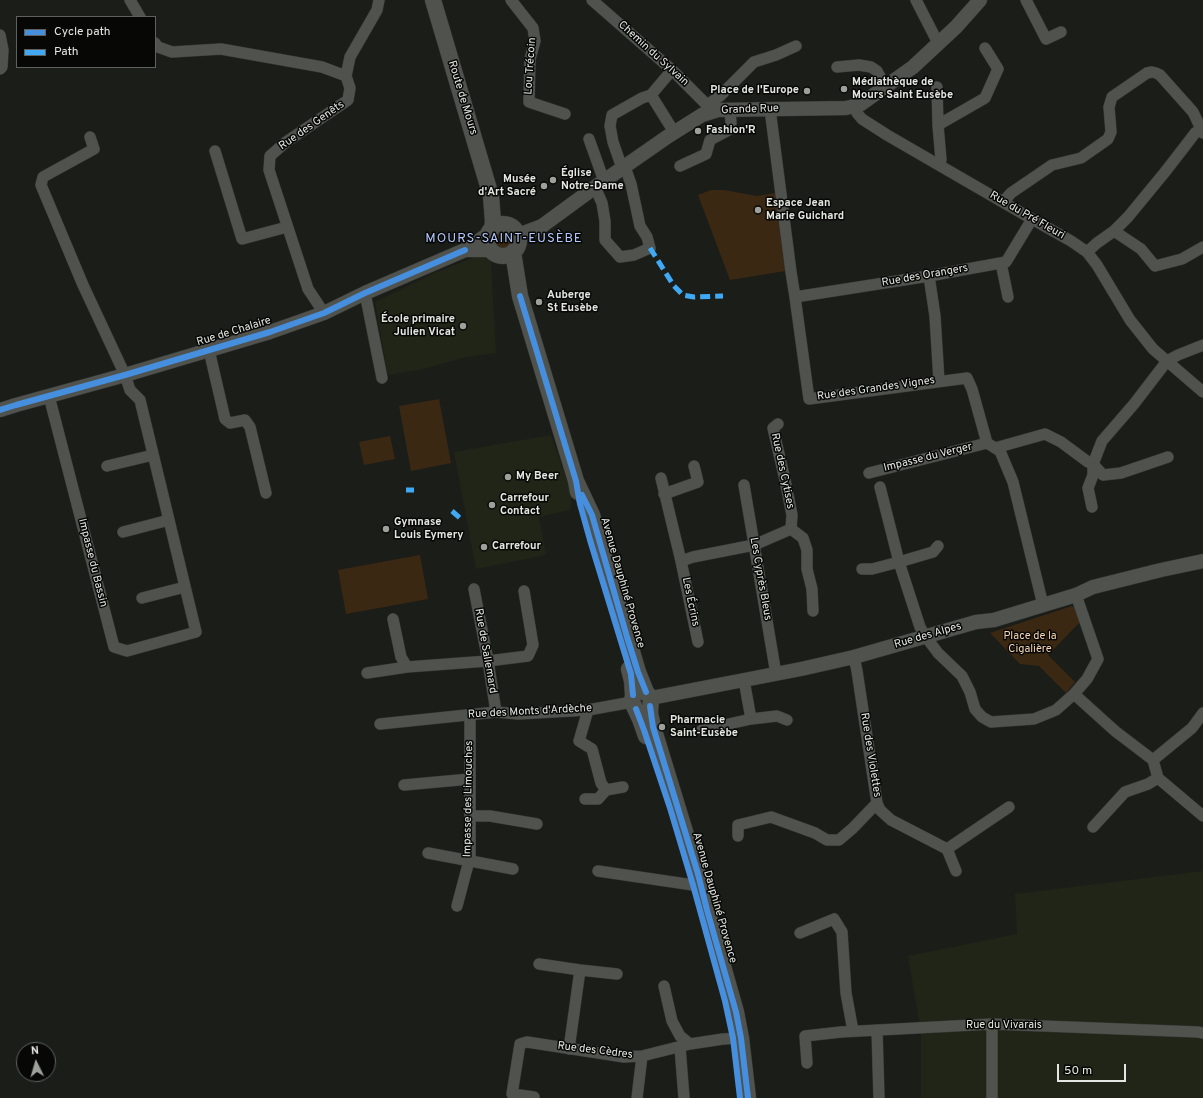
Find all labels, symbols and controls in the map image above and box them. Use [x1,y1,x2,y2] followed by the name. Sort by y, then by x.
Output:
[16,16,156,68] legend
[615,19,691,89] street label: Chemin du Sylvain
[54,24,111,40] text: Cycle path
[522,37,540,95] street label: Lou Trécoin
[54,44,79,60] text: Path
[444,59,480,137] street label: Route de Mours
[852,76,953,102] place label: Médiathèque de Mours Saint Eusèbe
[710,84,799,98] place label: Place de l'Europe
[839,84,849,94] marker: Médiathèque de Mours Saint Eusèbe
[802,86,812,96] marker: Place de l'Europe
[277,99,347,153] street label: Rue des Genêts
[721,102,779,118] street label: Grande Rue
[706,124,755,138] place label: Fashion'R
[693,126,703,136] marker: Fashion'R
[561,167,624,193] place label: Église Notre-Dame
[478,173,536,199] place label: Musée d'Art Sacré
[548,175,558,185] marker: Église Notre-Dame
[539,181,549,191] marker: Musée d'Art Sacré
[987,189,1067,243] street label: Rue du Pré Fleuri
[766,197,844,223] place label: Espace Jean Marie Guichard
[753,205,763,215] marker: Espace Jean Marie Guichard
[425,231,583,247] district label: MOURS-SAINT-EUSÈBE
[881,262,969,290] street label: Rue des Orangers
[547,289,598,315] place label: Auberge St Eusèbe
[534,297,544,307] marker: Auberge St Eusèbe
[381,313,455,339] place label: École primaire Julien Vicat
[195,314,273,350] street label: Rue de Chalaire
[458,321,468,331] marker: École primaire Julien Vicat
[816,374,936,404] street label: Rue des Grandes Vignes
[768,432,796,510] street label: Rue des Cytises
[882,441,974,475] street label: Impasse du Verger
[516,470,559,484] place label: My Beer
[503,472,513,482] marker: My Beer
[500,492,549,518] place label: Carrefour Contact
[487,500,497,510] marker: Carrefour Contact
[394,516,464,542] place label: Gymnase Louis Eymery
[597,516,647,650] street label: Avenue Dauphiné Provence
[75,517,109,609] street label: Impasse du Bassin
[381,524,391,534] marker: Gymnase Louis Eymery
[746,536,774,622] street label: Les Cyprès Bleus
[492,540,541,554] place label: Carrefour
[479,542,489,552] marker: Carrefour
[678,576,702,628] street label: Les Écrins
[471,607,499,695] street label: Rue de Sallemard
[893,620,963,652] street label: Rue des Alpes
[1003,630,1057,656] park label: Place de la Cigalière
[468,702,592,722] street label: Rue des Monts d'Ardèche
[857,712,883,798] street label: Rue des Violettes
[670,714,738,740] place label: Pharmacie Saint-Eusèbe
[657,722,667,732] marker: Pharmacie Saint-Eusèbe
[461,741,477,857] street label: Impasse des Limouches
[689,831,739,965] street label: Avenue Dauphiné Provence
[966,1019,1042,1033] street label: Rue du Vivarais
[557,1040,633,1062] street label: Rue des Cèdres
[16,1042,56,1082] north arrow
[30,1044,40,1058] text: N
[1059,1056,1128,1082] scale bar
[1064,1063,1092,1079] text: 50 m

